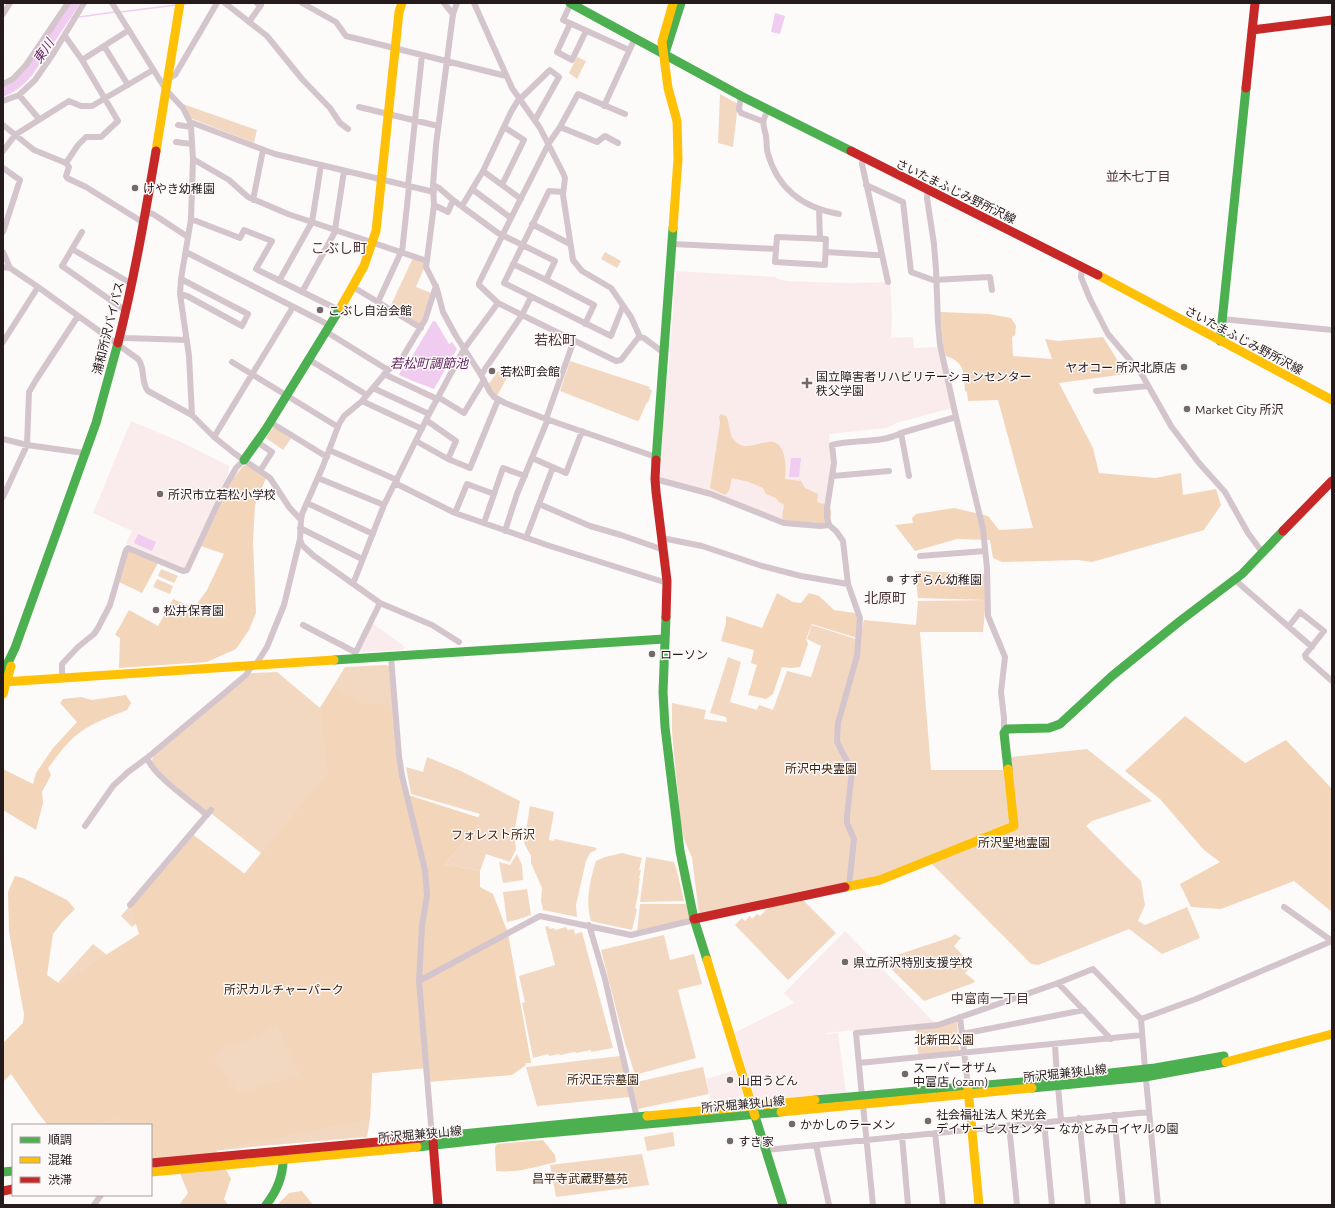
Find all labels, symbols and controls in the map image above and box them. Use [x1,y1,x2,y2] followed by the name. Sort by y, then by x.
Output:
[30,35,57,66] water label: 東川
[894,156,1018,226] street label: さいたまふじみ野所沢線
[1105,169,1171,183] district label: 並木七丁目
[143,182,215,195] place label: けやき幼稚園
[130,183,140,193] marker: けやき幼稚園
[311,240,367,256] district label: こぶし町
[90,280,126,376] street label: 浦和所沢バイパス
[1183,303,1305,377] street label: さいたまふじみ野所沢線
[328,304,412,317] place label: こぶし自治会館
[315,305,325,315] marker: こぶし自治会館
[534,332,576,348] district label: 若松町
[390,356,470,370] water label: 若松町調節池
[1065,361,1176,374] place label: ヤオコー 所沢北原店
[1179,362,1189,372] marker: ヤオコー 所沢北原店
[500,365,560,378] place label: 若松町会館
[487,366,497,376] marker: 若松町会館
[816,370,1032,397] place label: 国立障害者リハビリテーションセンター 秩父学園
[801,377,813,389] marker: 国立障害者リハビリテーションセンター 秩父学園
[1195,403,1284,416] place label: Market City 所沢
[1182,404,1192,414] marker: Market City 所沢
[168,488,276,501] place label: 所沢市立若松小学校
[155,489,165,499] marker: 所沢市立若松小学校
[898,573,982,586] place label: すずらん幼稚園
[885,574,895,584] marker: すずらん幼稚園
[864,590,906,606] district label: 北原町
[164,604,224,617] place label: 松井保育園
[151,605,161,615] marker: 松井保育園
[660,648,708,661] place label: ローソン
[647,649,657,659] marker: ローソン
[785,762,857,775] park label: 所沢中央霊園
[451,828,535,841] park label: フォレスト所沢
[978,836,1050,849] park label: 所沢聖地霊園
[853,956,973,969] place label: 県立所沢特別支援学校
[840,957,850,967] marker: 県立所沢特別支援学校
[224,983,344,996] park label: 所沢カルチャーパーク
[951,991,1029,1005] district label: 中富南一丁目
[914,1033,974,1046] park label: 北新田公園
[913,1061,997,1089] place label: スーパーオザム 中富店 (ozam)
[1023,1062,1107,1084] street label: 所沢堀兼狭山線
[900,1069,910,1079] marker: スーパーオザム 中富店 (ozam)
[567,1073,639,1086] park label: 所沢正宗墓園
[738,1074,798,1087] place label: 山田うどん
[725,1075,735,1085] marker: 山田うどん
[701,1094,785,1114] street label: 所沢堀兼狭山線
[936,1108,1178,1135] place label: 社会福祉法人 栄光会 デイサービスセンター なかとみロイヤルの園
[923,1116,933,1126] marker: 社会福祉法人 栄光会 デイサービスセンター なかとみロイヤルの園
[800,1118,896,1131] place label: かかしのラーメン
[787,1119,797,1129] marker: かかしのラーメン
[12,1124,152,1196] legend
[378,1124,462,1144] street label: 所沢堀兼狭山線
[48,1133,72,1146] text: 順調
[738,1135,774,1148] place label: すき家
[725,1136,735,1146] marker: すき家
[48,1153,72,1166] text: 混雑
[532,1172,628,1185] park label: 昌平寺武蔵野墓苑
[48,1173,72,1186] text: 渋滞

